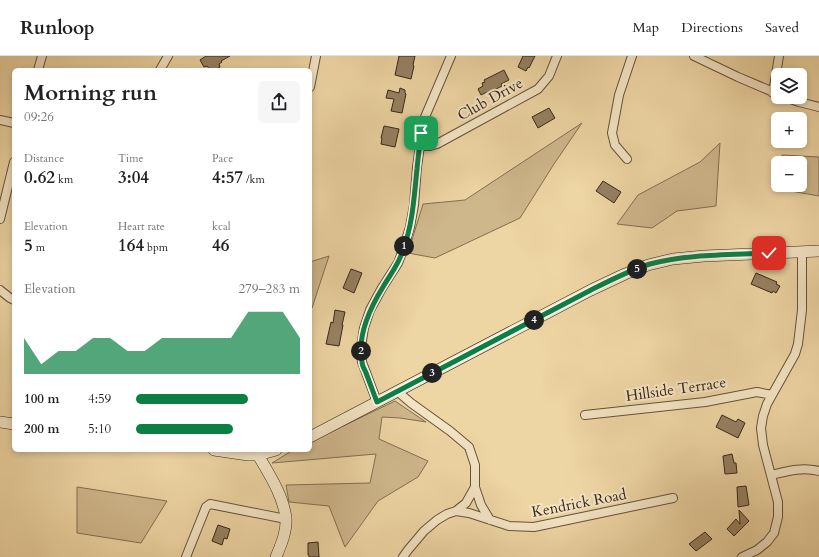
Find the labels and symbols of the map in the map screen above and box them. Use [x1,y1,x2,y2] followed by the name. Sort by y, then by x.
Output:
[454,73,526,125] street label: Club Drive
[404,116,438,150] pin
[394,236,414,256] pin: 1
[752,236,786,270] pin
[627,259,647,279] pin: 5
[524,310,544,330] pin: 4
[351,341,371,361] pin: 2
[422,363,442,383] pin: 3
[624,372,728,406] street label: Hillside Terrace
[530,484,628,522] street label: Kendrick Road

